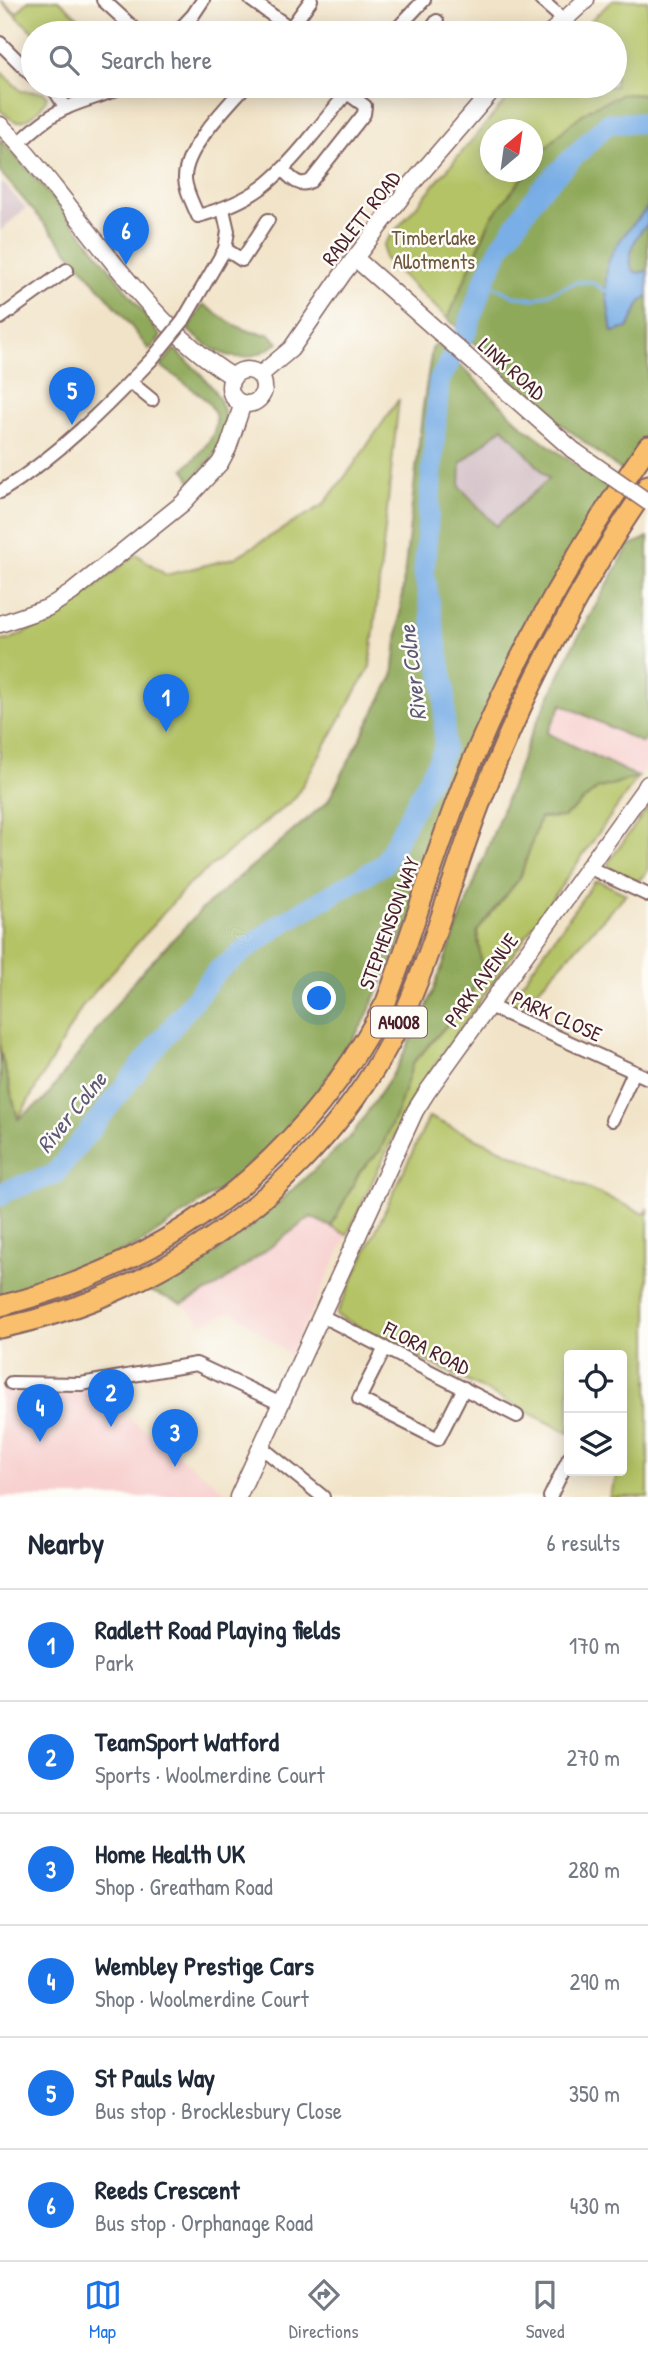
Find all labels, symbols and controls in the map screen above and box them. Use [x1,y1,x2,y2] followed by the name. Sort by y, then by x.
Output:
[21,21,627,98] search box
[45,41,83,79] icon: search
[101,42,212,77] text: Search here
[480,119,543,182] north arrow
[315,165,407,271] street label: RADLETT ROAD
[103,207,149,265] pin: 6
[392,223,476,276] park label: Timberlake Allotments
[472,331,552,407] street label: LINK ROAD
[49,367,95,425] pin: 5
[391,623,433,722] water label: River Colne
[143,674,189,732] pin: 1
[352,852,427,993] street label: STEPHENSON WAY
[437,927,525,1033] street label: PARK AVENUE
[302,981,336,1015] your location
[507,983,607,1049] street label: PARK CLOSE
[371,1006,427,1038] road number: A4008
[29,1064,114,1159] water label: River Colne
[378,1313,475,1382] street label: FLORA ROAD
[564,1350,627,1476] map controls
[564,1350,627,1413] button: locate
[88,1369,134,1427] pin: 2
[17,1384,63,1442] pin: 4
[152,1409,198,1467] pin: 3
[564,1413,627,1476] button: layers
[28,1523,104,1563] text: Nearby
[547,1527,620,1558] text: 6 results
[95,1612,340,1647] text: Radlett Road Playing fields
[47,1630,55,1661] text: 1
[569,1630,620,1661] text: 170 m
[95,1647,133,1678] text: Park
[95,1724,279,1759] text: TeamSport Watford
[46,1742,56,1773] text: 2
[567,1742,620,1773] text: 270 m
[95,1759,325,1790] text: Sports · Woolmerdine Court
[95,1836,245,1871] text: Home Health UK
[46,1854,56,1885] text: 3
[568,1854,620,1885] text: 280 m
[95,1871,273,1902] text: Shop · Greatham Road
[95,1948,314,1983] text: Wembley Prestige Cars
[47,1966,55,1997] text: 4
[570,1966,620,1997] text: 290 m
[95,1983,309,2014] text: Shop · Woolmerdine Court
[95,2060,215,2095] text: St Pauls Way
[46,2078,56,2109] text: 5
[569,2078,620,2109] text: 350 m
[95,2095,342,2126] text: Bus stop · Brocklesbury Close
[95,2172,239,2207] text: Reeds Crescent
[46,2190,56,2221] text: 6
[570,2190,620,2221] text: 430 m
[95,2207,313,2238] text: Bus stop · Orphanage Road
[84,2276,122,2344] tab: Map
[289,2276,359,2344] tab: Directions
[526,2276,564,2344] tab: Saved

